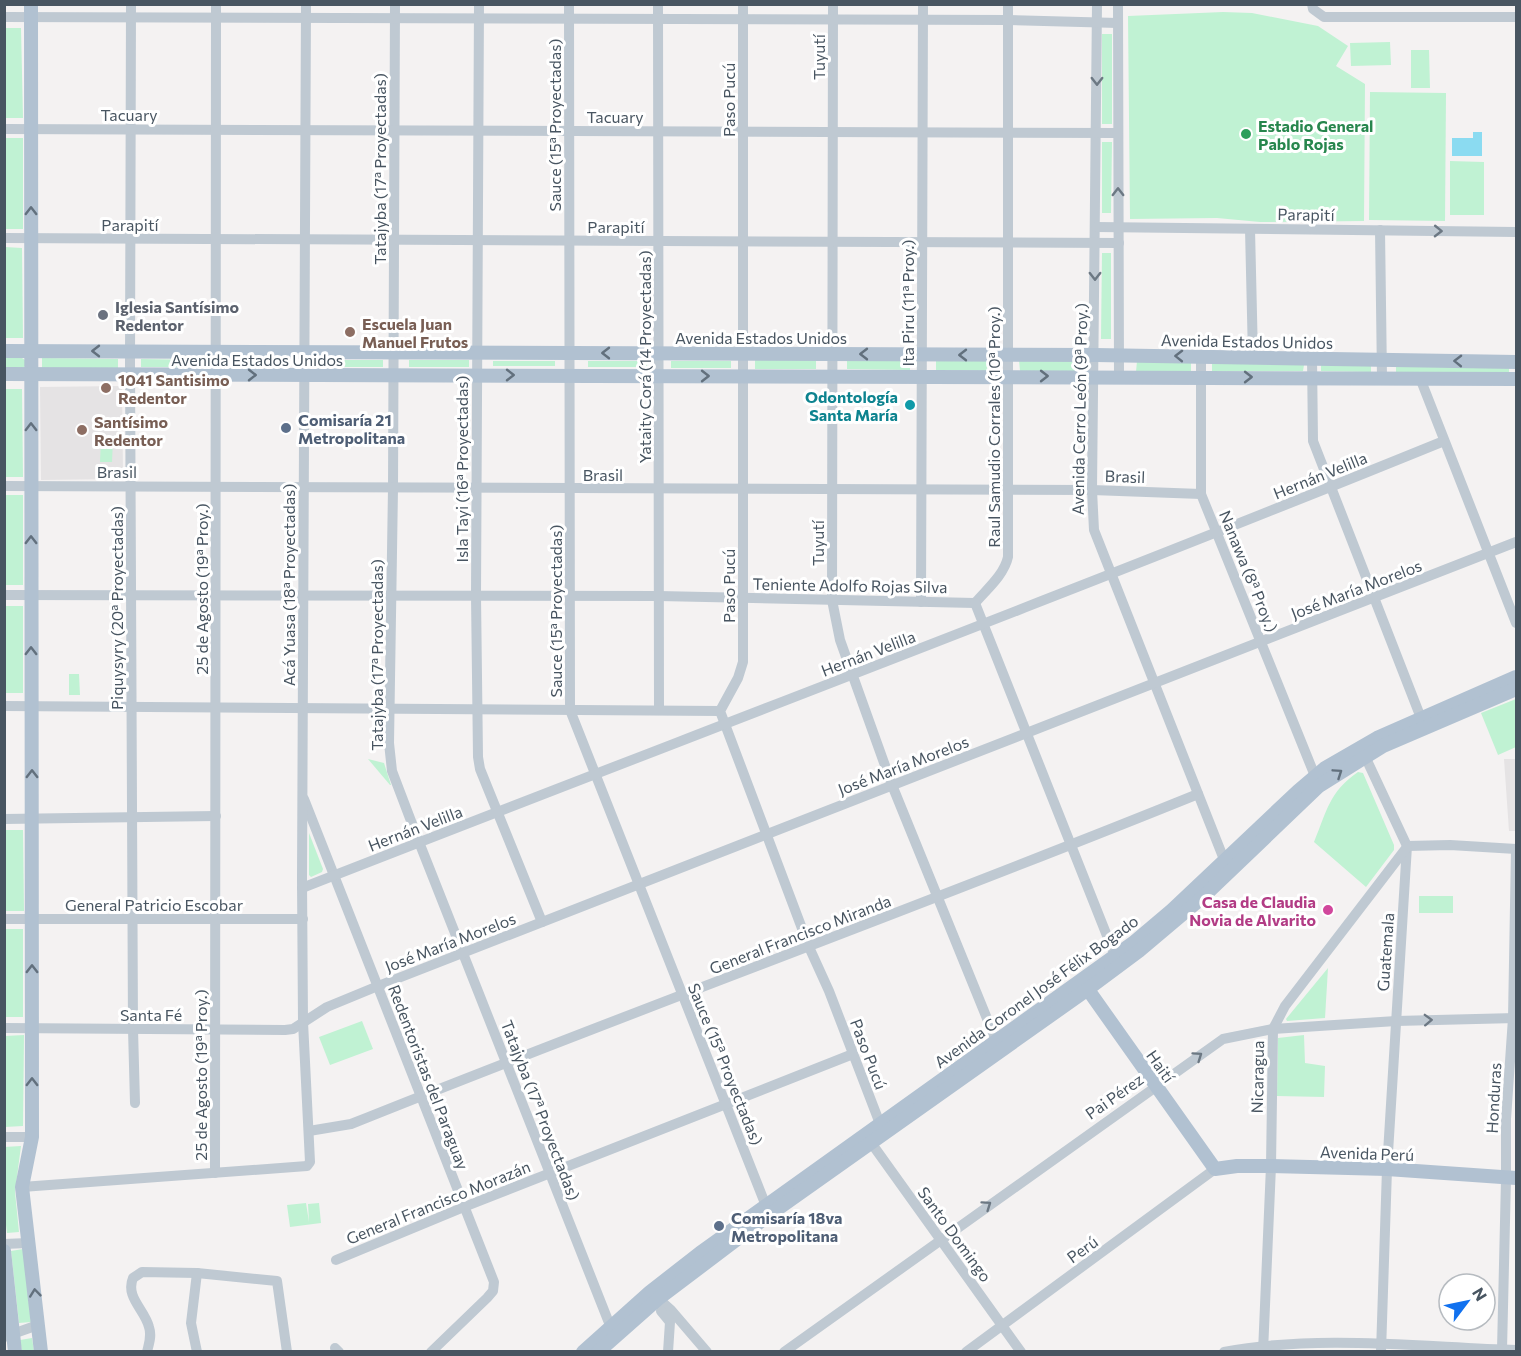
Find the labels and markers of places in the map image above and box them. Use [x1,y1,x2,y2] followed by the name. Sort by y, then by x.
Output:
[1258,116,1373,153] place label: Estadio General Pablo Rojas
[1239,127,1253,141] marker: Estadio General Pablo Rojas
[115,297,239,334] place label: Iglesia Santísimo Redentor
[96,308,110,322] marker: Iglesia Santísimo Redentor
[362,314,468,351] place label: Escuela Juan Manuel Frutos
[343,325,357,339] marker: Escuela Juan Manuel Frutos
[118,370,230,407] place label: 1041 Santisimo Redentor
[99,381,113,395] marker: 1041 Santisimo Redentor
[805,387,898,424] place label: Odontología Santa María
[903,398,917,412] marker: Odontología Santa María
[298,410,405,447] place label: Comisaría 21 Metropolitana
[94,412,168,449] place label: Santísimo Redentor
[279,421,293,435] marker: Comisaría 21 Metropolitana
[75,423,89,437] marker: Santísimo Redentor
[1189,892,1316,929] place label: Casa de Claudia Novia de Alvarito
[1321,903,1335,917] marker: Casa de Claudia Novia de Alvarito
[731,1208,842,1245] place label: Comisaría 18va Metropolitana
[712,1219,726,1233] marker: Comisaría 18va Metropolitana

